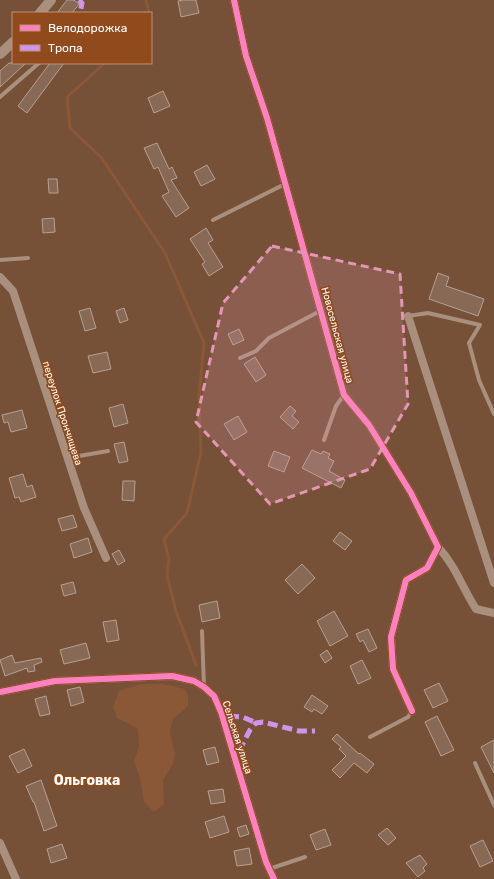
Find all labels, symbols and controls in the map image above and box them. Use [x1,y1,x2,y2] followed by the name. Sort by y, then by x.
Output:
[12,12,152,64] legend
[48,21,127,35] text: Велодорожка
[48,41,83,55] text: Тропа
[318,286,356,385] street label: Новосельская улица
[40,360,85,467] street label: переулок Прончищева
[220,699,255,775] street label: Сельская улица
[54,772,120,789] district label: Ольговка

